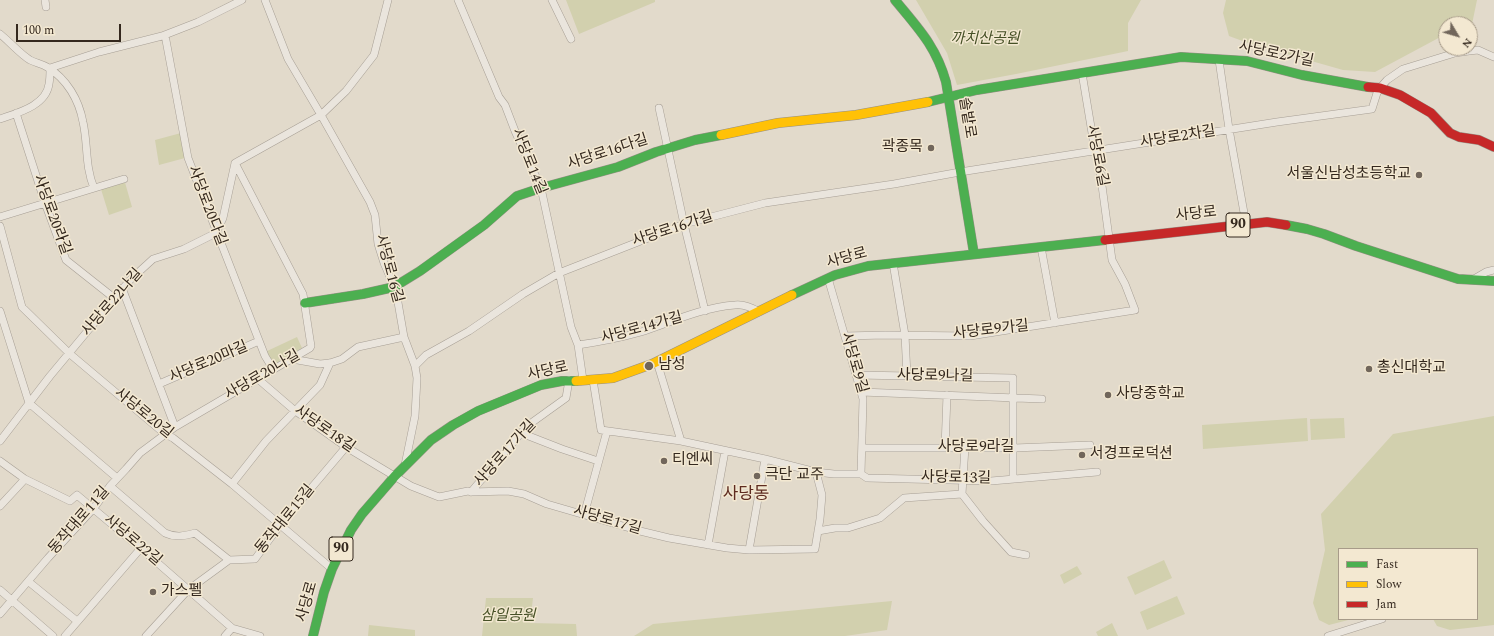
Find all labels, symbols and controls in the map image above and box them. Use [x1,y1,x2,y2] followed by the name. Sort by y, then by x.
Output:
[18,16,123,42] scale bar
[1438,16,1478,56] north arrow
[23,21,54,40] text: 100 m
[951,31,1019,49] park label: 까치산공원
[1458,34,1477,52] text: N
[1237,38,1315,72] street label: 사당로2가길
[954,96,978,140] street label: 솔밭로
[1139,123,1217,153] street label: 사당로2차길
[1081,124,1111,188] street label: 사당로6길
[507,126,549,198] street label: 사당로14길
[565,131,651,175] street label: 사당로16다길
[882,139,923,157] place label: 곽종목
[926,143,936,153] marker: 곽종목
[183,164,229,248] street label: 사당로20다길
[1287,166,1411,184] place label: 서울신남성초등학교
[1414,170,1424,180] marker: 서울신남성초등학교
[28,172,74,258] street label: 사당로20라길
[1174,204,1218,226] street label: 사당로
[630,208,716,252] street label: 사당로16가길
[1226,213,1250,237] road number: 90
[370,233,406,305] street label: 사당로16길
[825,245,869,273] street label: 사당로
[79,265,147,341] street label: 사당로22나길
[599,309,685,349] street label: 사당로14가길
[952,318,1030,344] street label: 사당로9가길
[836,330,870,396] street label: 사당로9길
[167,338,251,388] street label: 사당로20마길
[222,347,304,405] street label: 사당로20나길
[658,357,686,375] place label: 남성
[526,359,570,385] street label: 사당로
[643,360,655,372] marker: 남성
[1377,360,1446,378] place label: 총신대학교
[1364,364,1374,374] marker: 총신대학교
[897,367,973,387] street label: 사당로9나길
[110,385,176,443] street label: 사당로20길
[1116,386,1185,404] place label: 사당중학교
[1103,390,1113,400] marker: 사당중학교
[290,402,358,458] street label: 사당로18길
[471,417,541,491] street label: 사당로17가길
[938,439,1014,457] street label: 사당로9라길
[1090,446,1173,464] place label: 서경프로덕션
[1077,450,1087,460] marker: 서경프로덕션
[672,452,713,470] place label: 티엔씨
[659,456,669,466] marker: 티엔씨
[765,467,824,485] place label: 극단 교주
[921,469,991,489] street label: 사당로13길
[752,471,762,481] marker: 극단 교주
[253,482,319,558] street label: 동작대로15길
[46,483,114,559] street label: 동작대로11길
[723,486,769,506] district label: 사당동
[571,503,643,539] street label: 사당로17길
[99,512,165,570] street label: 사당로22길
[329,537,353,561] road number: 90
[1338,548,1478,620] legend
[1376,555,1398,574] text: Fast
[1376,575,1401,594] text: Slow
[294,580,322,624] street label: 사당로
[161,583,202,601] place label: 가스펠
[148,587,158,597] marker: 가스펠
[1376,595,1397,614] text: Jam
[480,608,536,626] park label: 삼일공원

